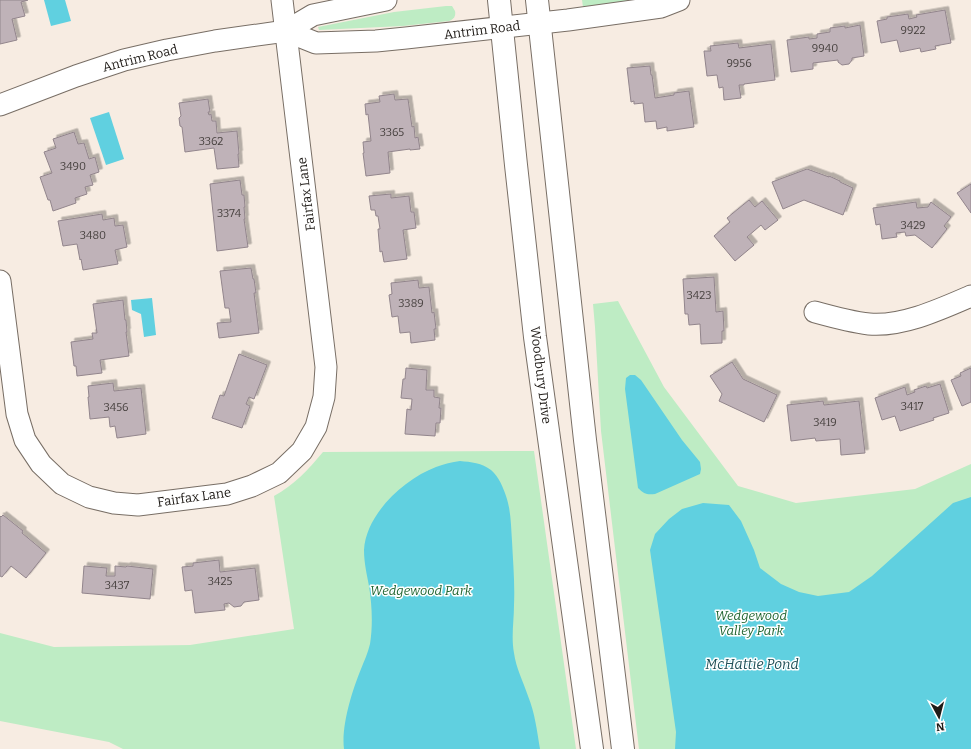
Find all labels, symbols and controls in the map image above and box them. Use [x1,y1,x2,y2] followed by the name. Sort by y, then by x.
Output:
[443,18,521,42] street label: Antrim Road
[901,24,925,37] house number: 9922
[101,41,179,75] street label: Antrim Road
[812,42,838,55] house number: 9940
[726,57,752,70] house number: 9956
[380,126,404,139] house number: 3365
[199,135,223,148] house number: 3362
[294,156,318,232] street label: Fairfax Lane
[60,160,86,173] house number: 3490
[217,207,242,220] house number: 3374
[900,219,926,232] house number: 3429
[80,229,106,242] house number: 3480
[687,289,711,302] house number: 3423
[398,297,424,310] house number: 3389
[528,325,554,425] street label: Woodbury Drive
[901,400,924,413] house number: 3417
[103,401,129,414] house number: 3456
[813,416,837,429] house number: 3419
[156,484,232,510] street label: Fairfax Lane
[208,575,232,588] house number: 3425
[105,579,130,592] house number: 3437
[370,583,473,598] park label: Wedgewood Park
[715,608,787,638] park label: Wedgewood Valley Park
[705,656,799,673] water label: McHattie Pond
[919,697,959,737] north arrow
[935,719,945,733] text: N

